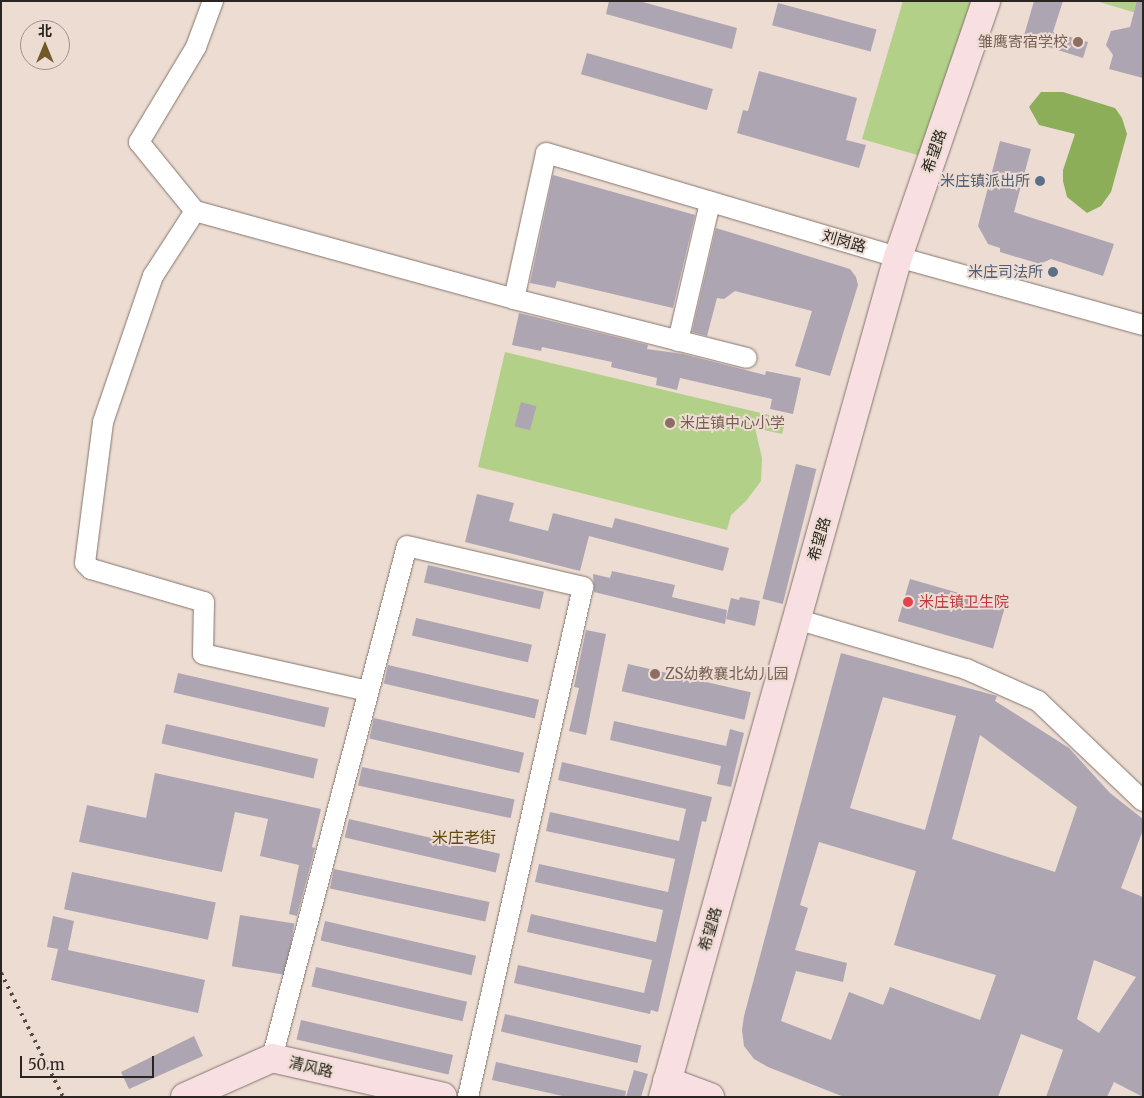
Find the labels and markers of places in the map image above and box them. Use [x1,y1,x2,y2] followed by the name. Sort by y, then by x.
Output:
[978,33,1068,51] place label: 雏鹰寄宿学校
[1072,36,1084,48] marker: 雏鹰寄宿学校
[940,172,1030,190] place label: 米庄镇派出所
[1034,175,1046,187] marker: 米庄镇派出所
[968,263,1043,281] place label: 米庄司法所
[1047,266,1059,278] marker: 米庄司法所
[680,414,785,432] place label: 米庄镇中心小学
[664,417,676,429] marker: 米庄镇中心小学
[919,593,1009,611] place label: 米庄镇卫生院
[901,595,915,609] marker: 米庄镇卫生院
[665,665,789,683] place label: ZS幼教襄北幼儿园
[649,668,661,680] marker: ZS幼教襄北幼儿园

